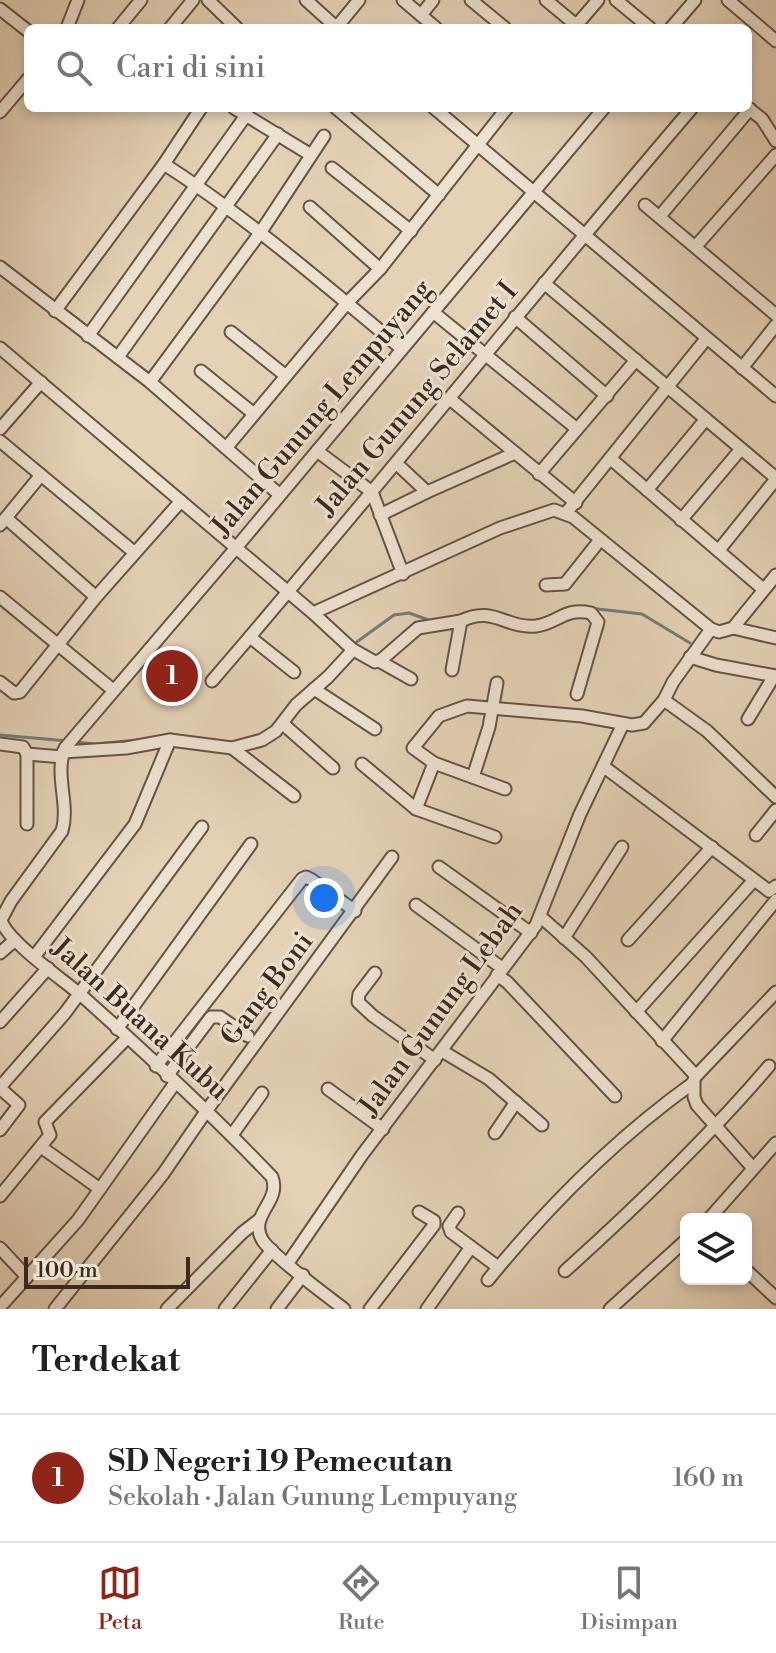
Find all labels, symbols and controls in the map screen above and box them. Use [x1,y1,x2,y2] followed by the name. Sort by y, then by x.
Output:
[24,24,752,112] search box
[52,46,96,90] icon: search
[116,49,265,87] text: Cari di sini
[203,272,440,545] street label: Jalan Gunung Lempuyang
[308,275,525,524] street label: Jalan Gunung Selamet I
[146,646,198,706] pin: 1
[304,878,344,918] your location
[351,895,531,1124] street label: Jalan Gunung Lebah
[213,925,321,1053] street label: Gang Boni
[44,930,236,1108] street label: Jalan Buana Kubu
[680,1213,752,1285] map controls
[680,1213,752,1285] button: layers
[24,1253,190,1289] scale bar
[36,1257,98,1284] text: 100 m
[32,1340,180,1382] text: Terdekat
[108,1443,453,1481] text: SD Negeri 19 Pemecutan
[52,1462,64,1494] text: 1
[673,1462,744,1494] text: 160 m
[108,1481,517,1513] text: Sekolah · Jalan Gunung Lempuyang
[98,1561,142,1636] tab: Peta
[338,1561,385,1636] tab: Rute
[581,1561,678,1636] tab: Disimpan

